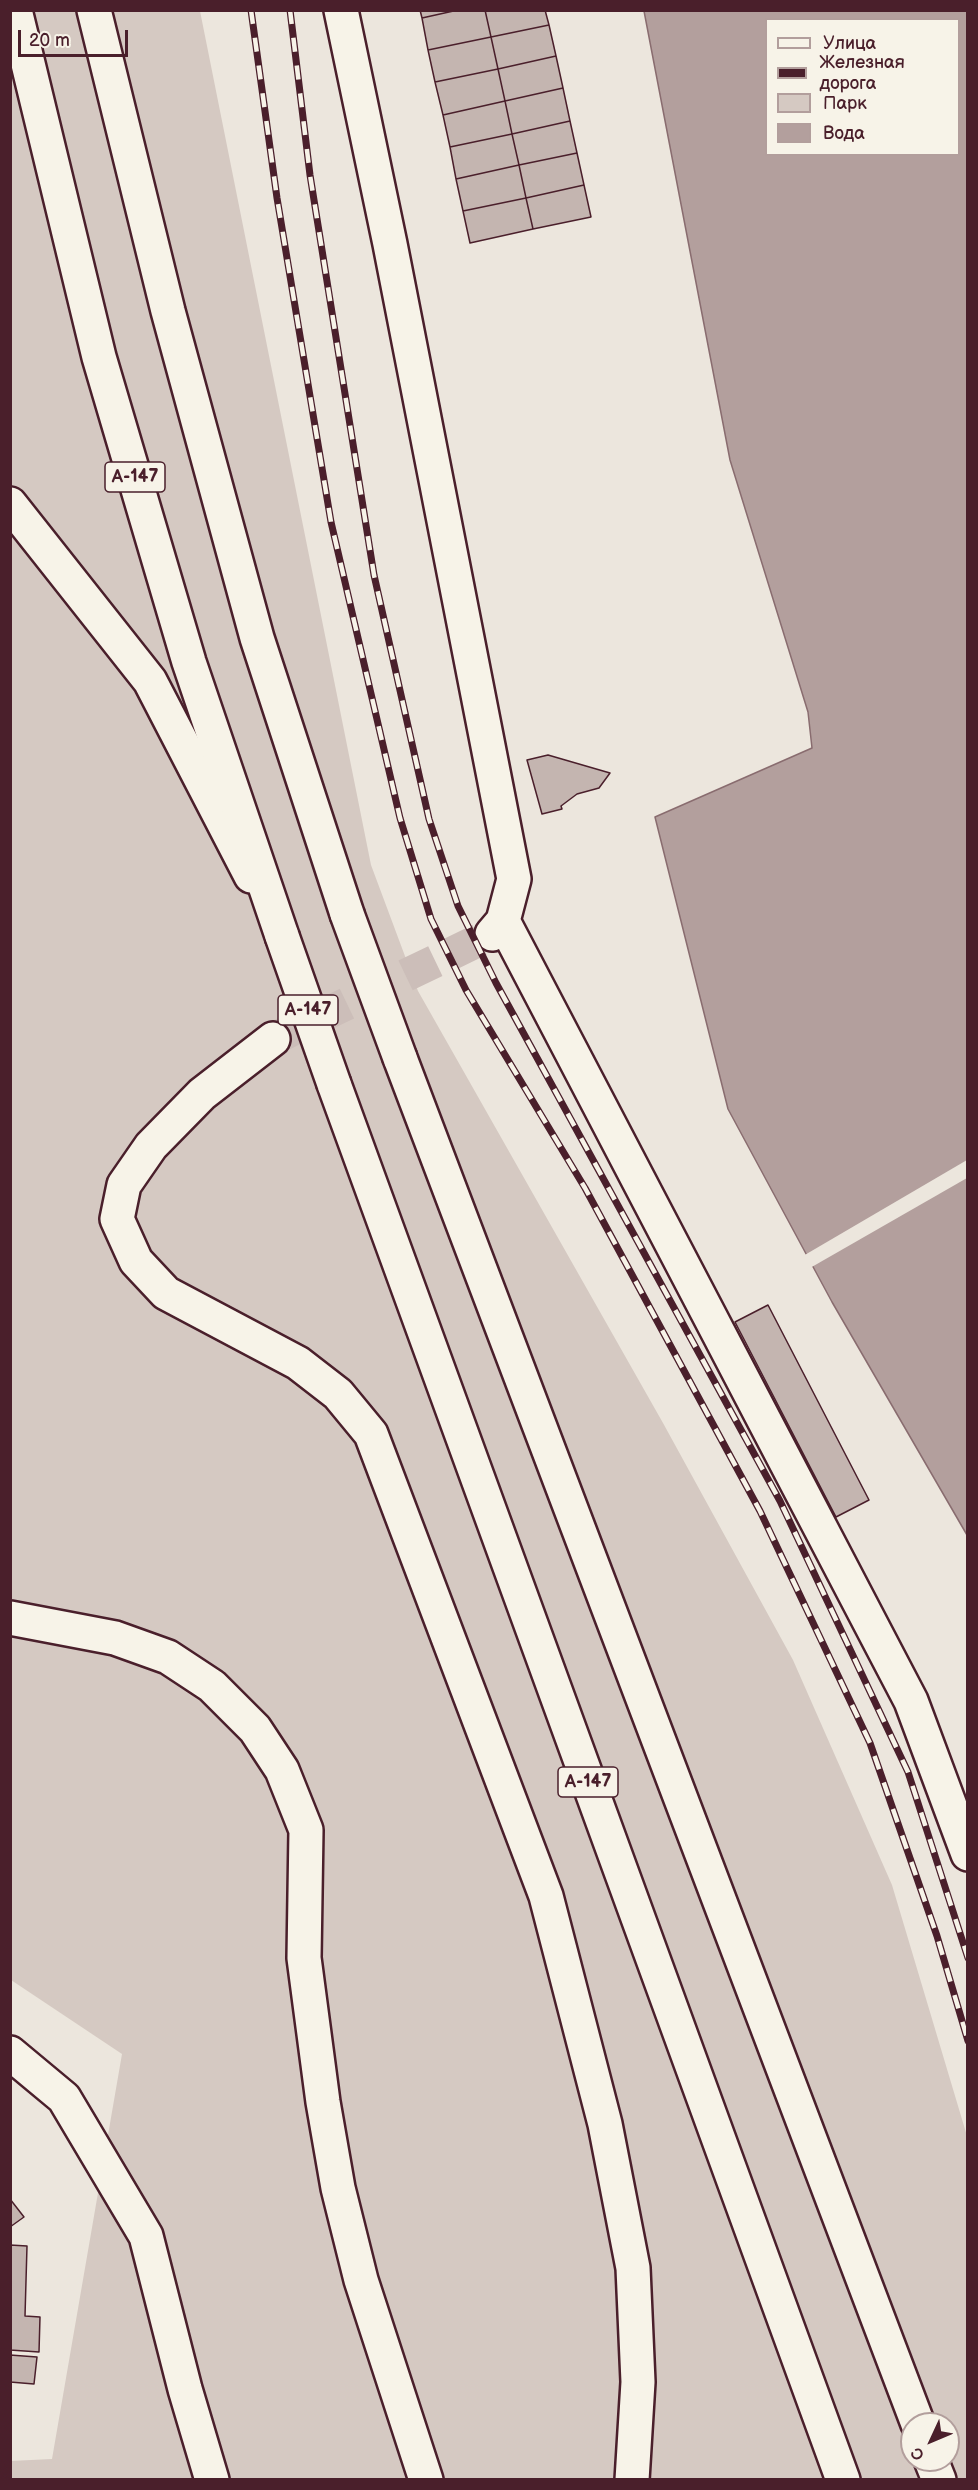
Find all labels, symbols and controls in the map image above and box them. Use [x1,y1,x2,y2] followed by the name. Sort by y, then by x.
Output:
[21,18,130,56] scale bar
[765,18,960,156] legend
[29,30,70,51] text: 20 m
[823,33,876,54] text: Улица
[819,52,905,94] text: Железная дорога
[823,93,867,114] text: Парк
[823,123,865,144] text: Вода
[105,462,165,492] road number: А-147
[278,995,338,1025] road number: А-147
[558,1767,618,1797] road number: А-147
[900,2412,960,2472] north arrow
[907,2443,929,2464] text: С

